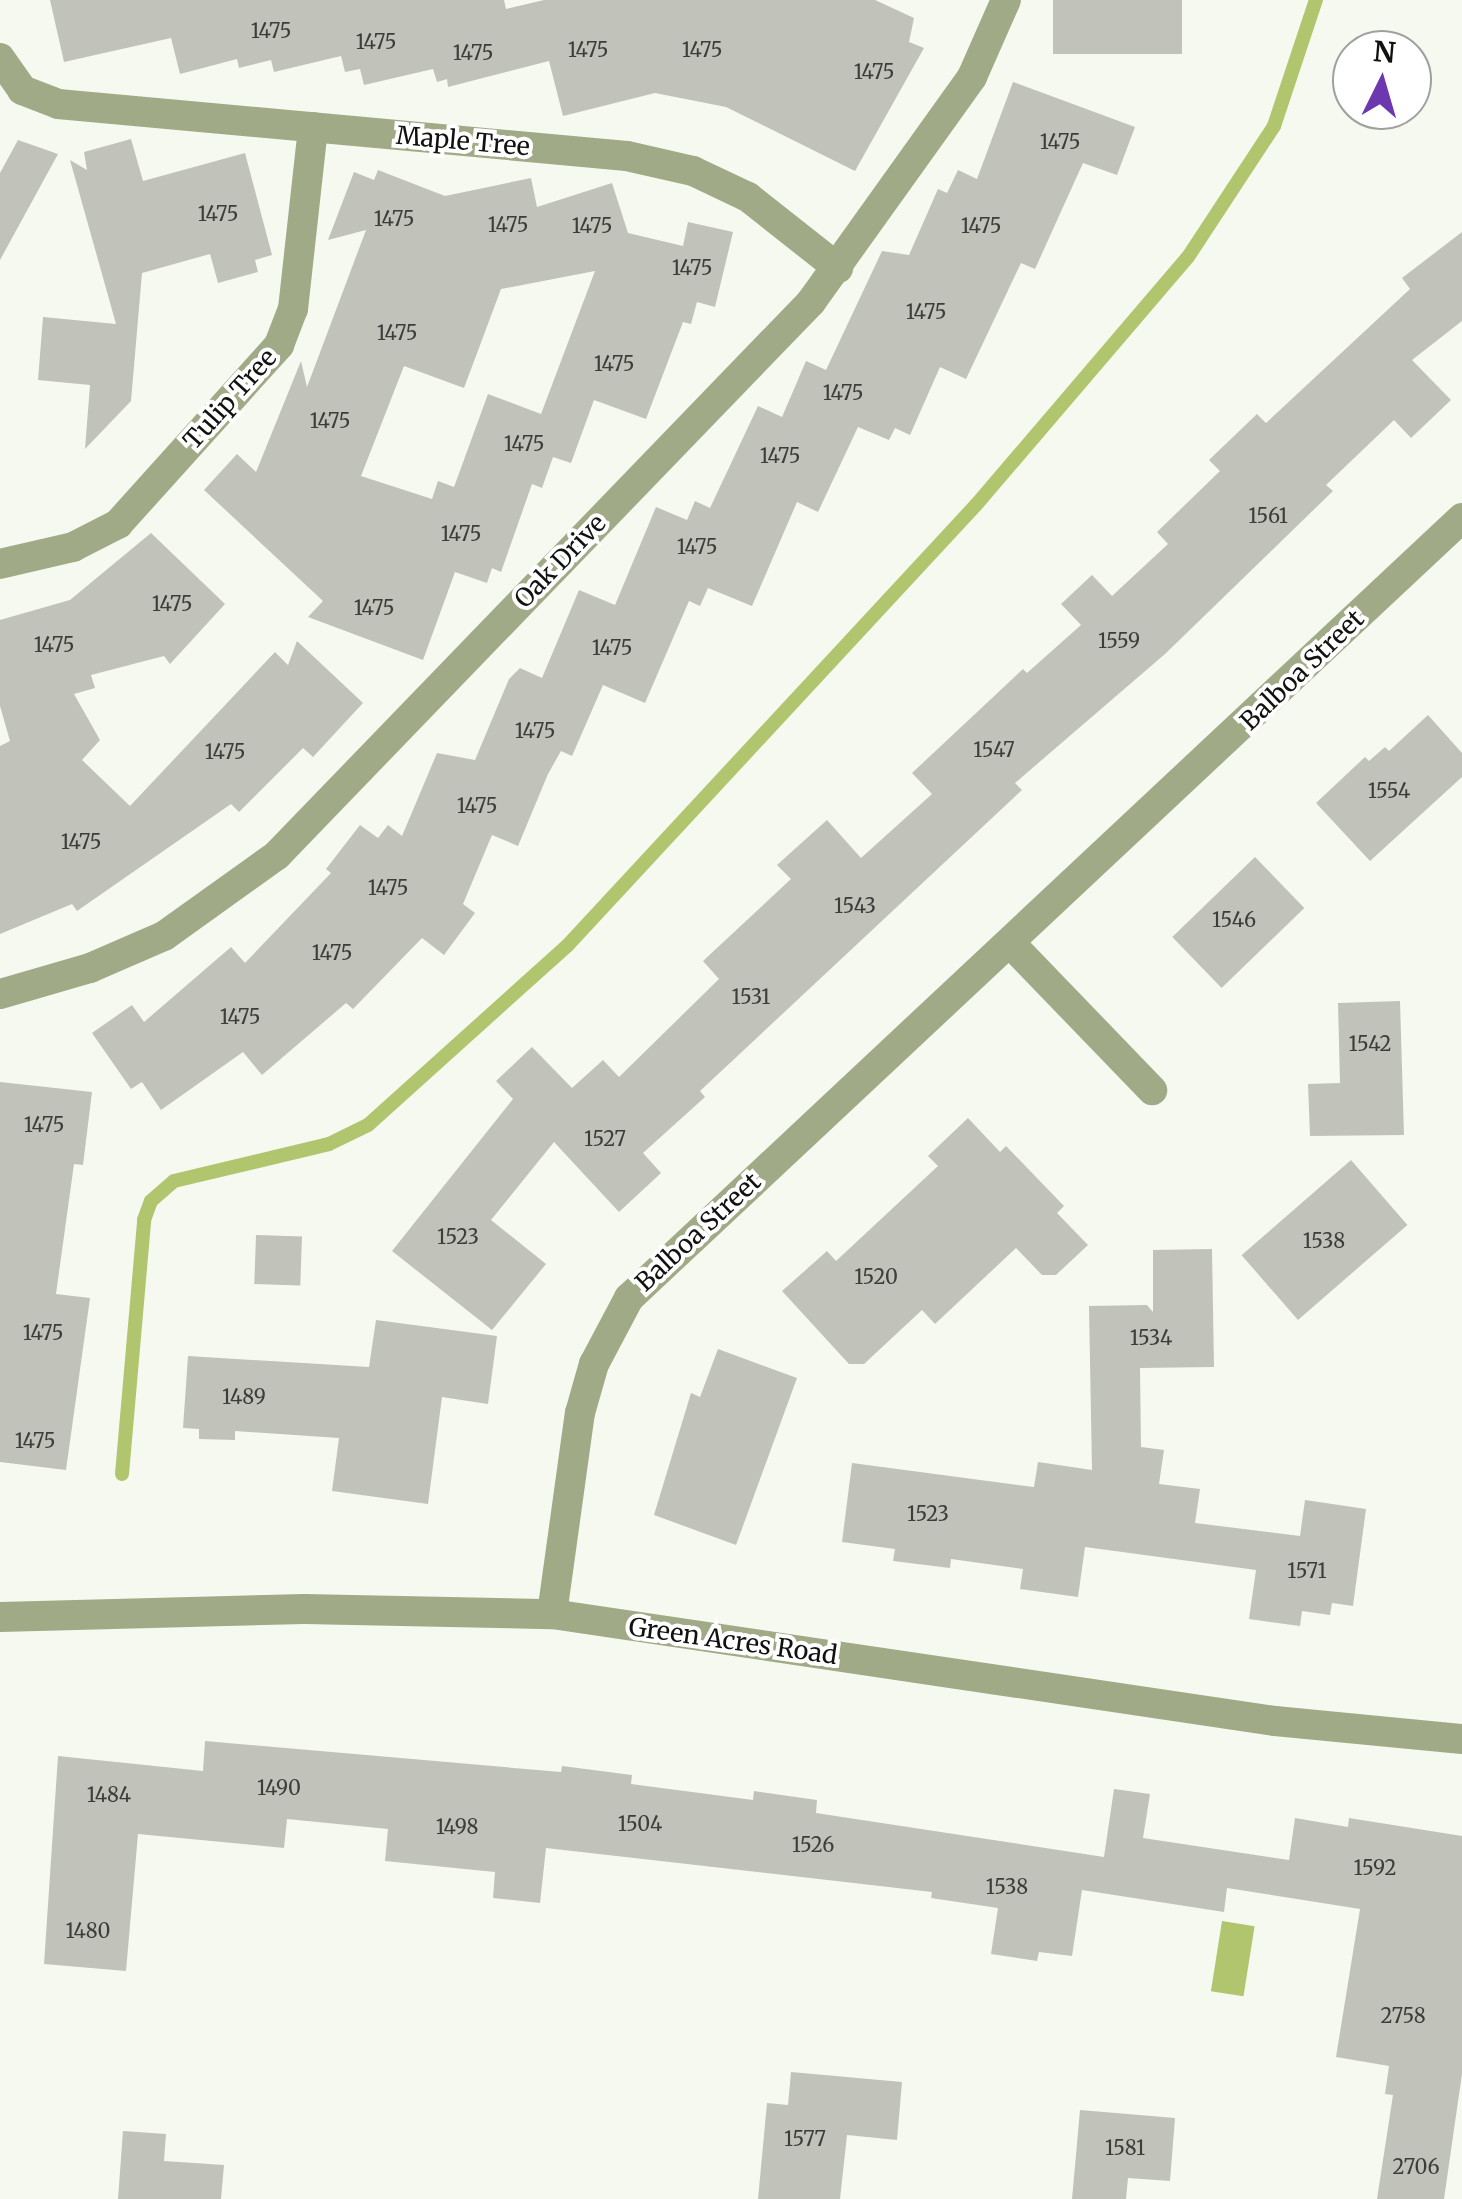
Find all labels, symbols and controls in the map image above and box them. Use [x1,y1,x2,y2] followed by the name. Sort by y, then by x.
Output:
[251,18,291,42] house number: 1475
[356,29,396,53] house number: 1475
[1332,30,1432,130] north arrow
[1372,33,1397,71] text: N
[568,37,608,61] house number: 1475
[682,37,722,61] house number: 1475
[453,40,493,64] house number: 1475
[854,59,894,83] house number: 1475
[395,120,531,162] street label: Maple Tree
[1040,129,1080,153] house number: 1475
[198,201,238,225] house number: 1475
[374,206,414,230] house number: 1475
[488,212,528,236] house number: 1475
[572,213,612,237] house number: 1475
[961,213,1001,237] house number: 1475
[672,255,712,279] house number: 1475
[906,299,946,323] house number: 1475
[377,320,417,344] house number: 1475
[177,343,283,455] street label: Tulip Tree
[594,351,634,375] house number: 1475
[823,380,863,404] house number: 1475
[310,408,350,432] house number: 1475
[504,431,544,455] house number: 1475
[760,443,800,467] house number: 1475
[1248,503,1288,527] house number: 1561
[508,508,612,614] street label: Oak Drive
[441,521,481,545] house number: 1475
[677,534,717,558] house number: 1475
[152,591,192,615] house number: 1475
[354,595,394,619] house number: 1475
[1234,604,1370,736] street label: Balboa Street
[1098,628,1140,652] house number: 1559
[34,632,74,656] house number: 1475
[592,635,632,659] house number: 1475
[515,718,555,742] house number: 1475
[973,737,1015,761] house number: 1547
[205,739,245,763] house number: 1475
[1368,778,1410,802] house number: 1554
[457,793,497,817] house number: 1475
[61,829,101,853] house number: 1475
[368,875,408,899] house number: 1475
[834,893,876,917] house number: 1543
[1212,907,1256,931] house number: 1546
[312,940,352,964] house number: 1475
[732,984,770,1008] house number: 1531
[220,1004,260,1028] house number: 1475
[1349,1031,1391,1055] house number: 1542
[24,1112,64,1136] house number: 1475
[584,1126,626,1150] house number: 1527
[629,1167,767,1297] street label: Balboa Street
[437,1224,479,1248] house number: 1523
[1303,1228,1345,1252] house number: 1538
[854,1264,898,1288] house number: 1520
[23,1320,63,1344] house number: 1475
[1130,1325,1172,1349] house number: 1534
[222,1384,266,1408] house number: 1489
[15,1428,55,1452] house number: 1475
[907,1501,949,1525] house number: 1523
[1287,1558,1327,1582] house number: 1571
[627,1612,839,1670] street label: Green Acres Road
[257,1775,301,1799] house number: 1490
[87,1782,131,1806] house number: 1484
[618,1811,662,1835] house number: 1504
[436,1814,478,1838] house number: 1498
[792,1832,834,1856] house number: 1526
[1354,1855,1396,1879] house number: 1592
[986,1874,1028,1898] house number: 1538
[66,1918,110,1942] house number: 1480
[1380,2003,1426,2027] house number: 2758
[784,2126,826,2150] house number: 1577
[1105,2135,1145,2159] house number: 1581
[1392,2154,1440,2178] house number: 2706

